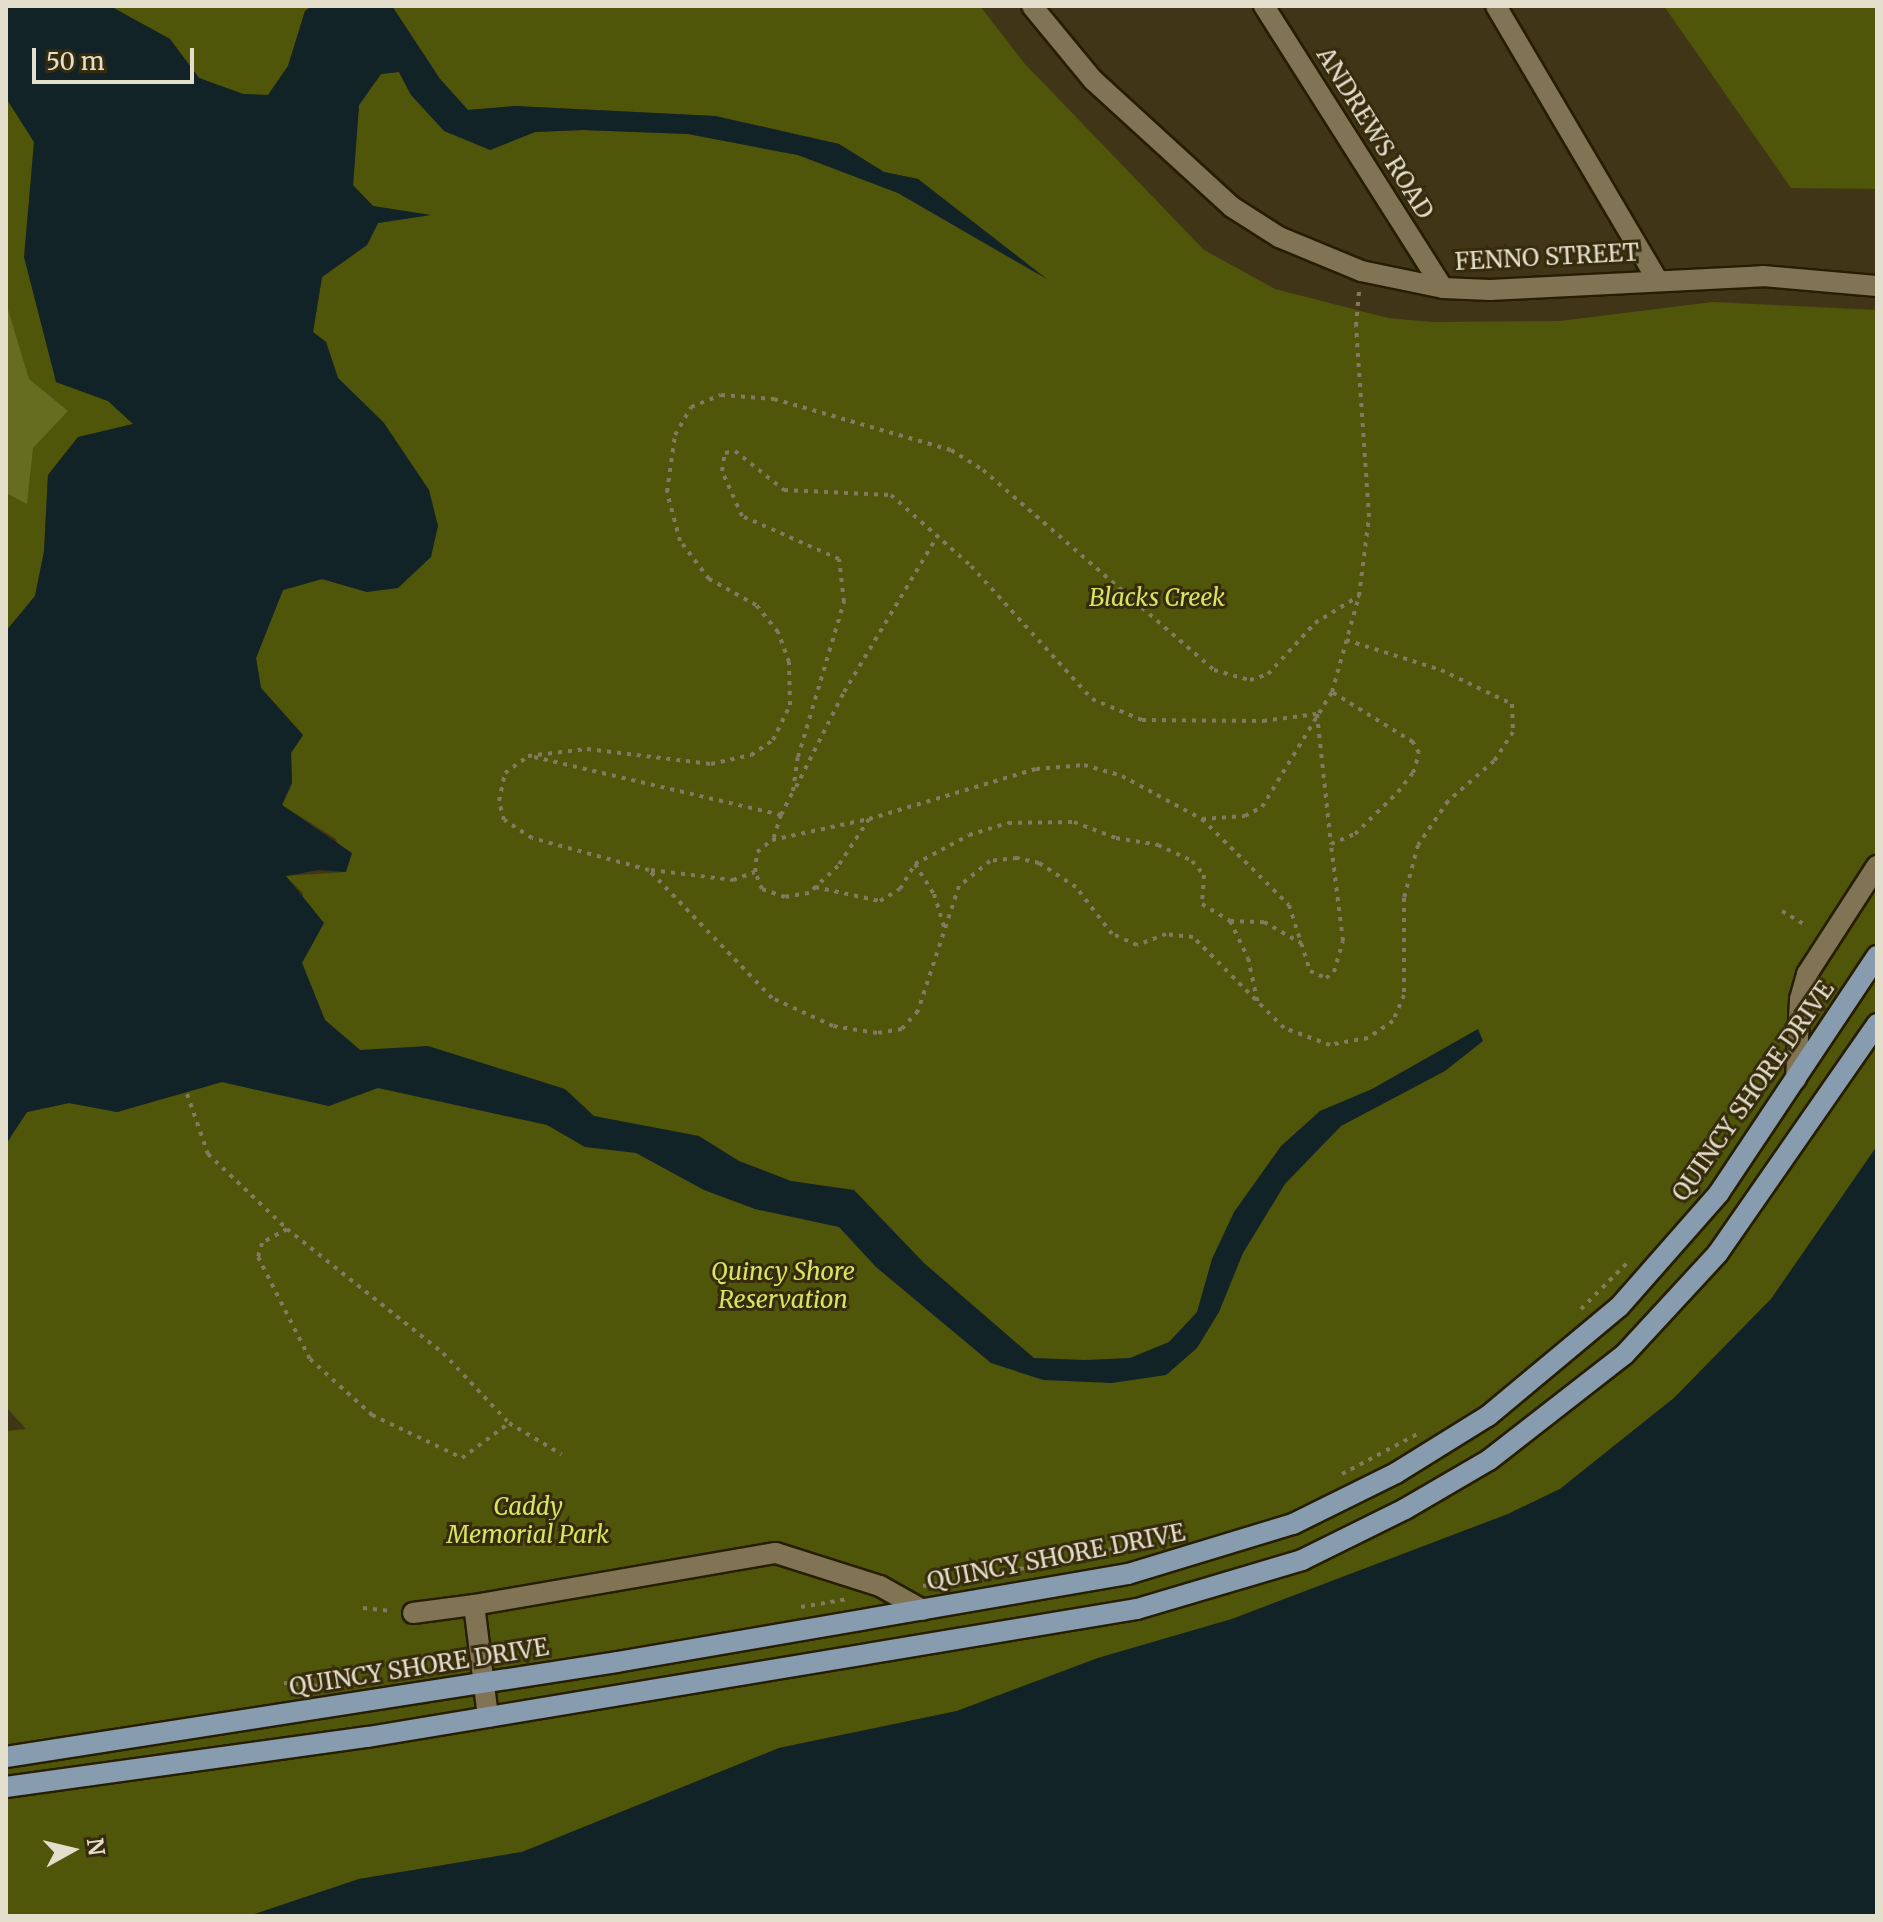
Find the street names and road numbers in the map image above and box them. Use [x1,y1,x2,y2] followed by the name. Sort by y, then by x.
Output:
[1311,42,1439,224] street label: ANDREWS ROAD
[1454,238,1640,276] street label: FENNO STREET
[1666,975,1840,1207] street label: QUINCY SHORE DRIVE
[925,1518,1187,1596] street label: QUINCY SHORE DRIVE
[287,1632,551,1702] street label: QUINCY SHORE DRIVE

